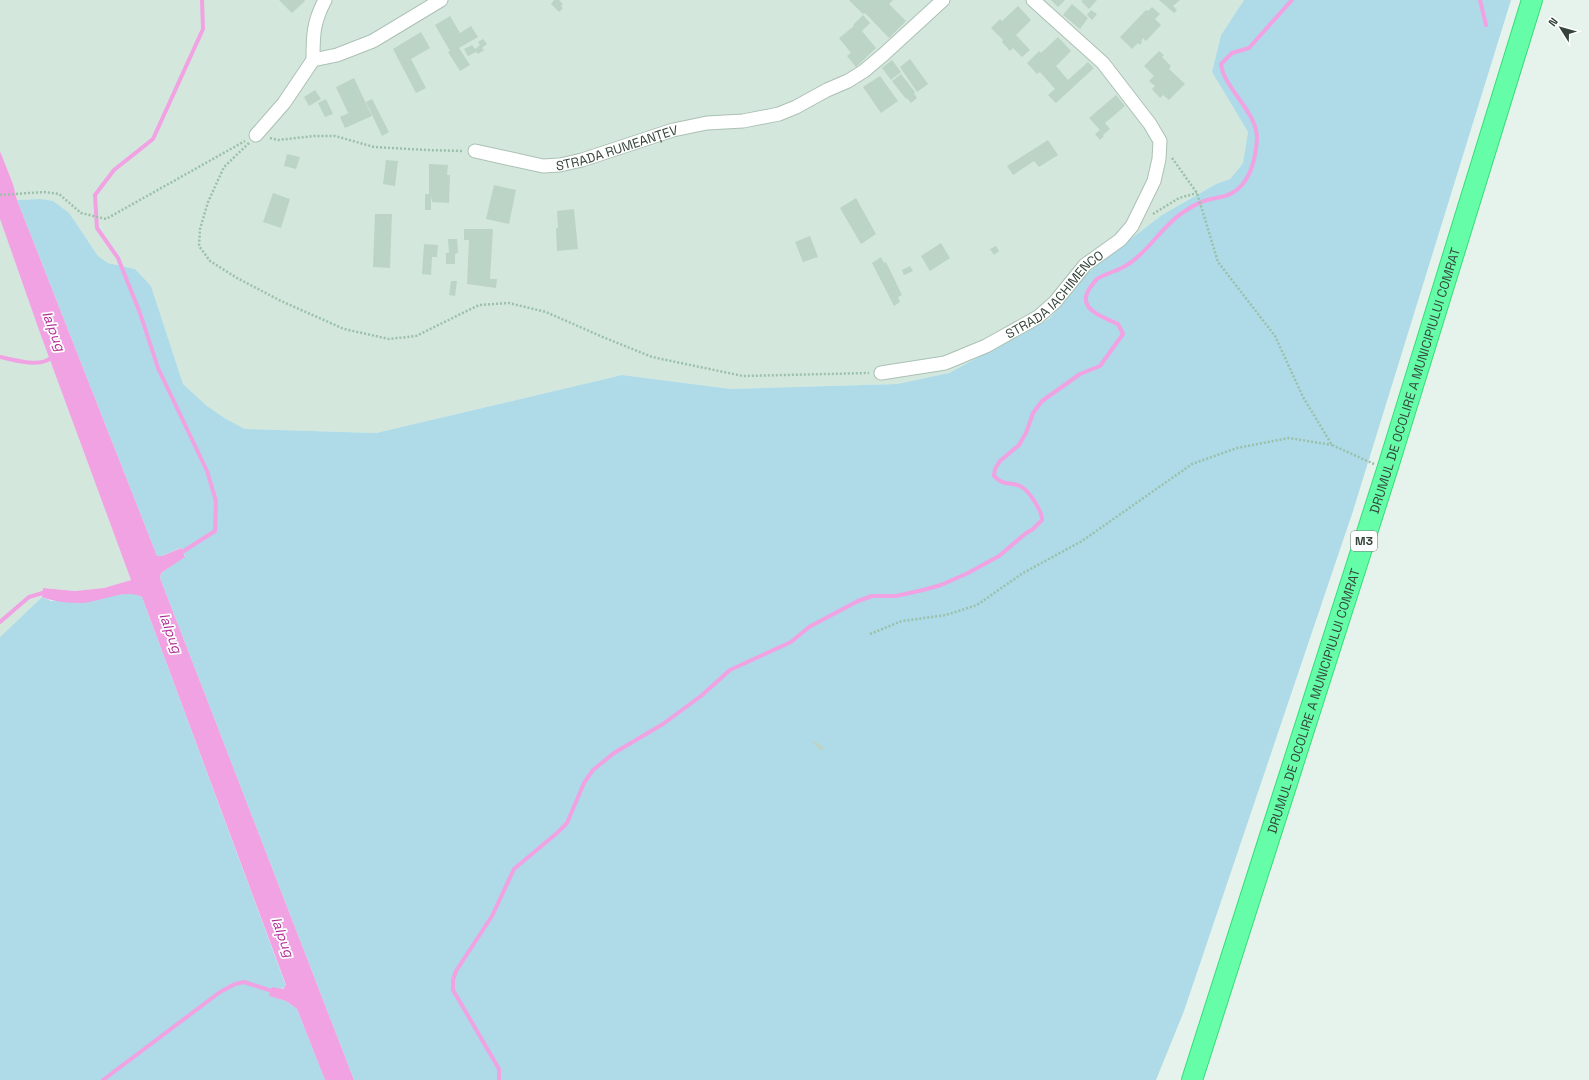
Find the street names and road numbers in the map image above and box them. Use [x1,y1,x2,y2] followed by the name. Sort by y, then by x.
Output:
[555,121,679,174] street label: STRADA RUMEANȚEV
[1366,245,1464,516] street label: DRUMUL DE OCOLIRE A MUNICIPIULUI COMRAT
[1002,247,1107,343] street label: STRADA IACHIMENCO
[1351,531,1377,551] road number: M3
[1263,566,1364,836] street label: DRUMUL DE OCOLIRE A MUNICIPIULUI COMRAT

